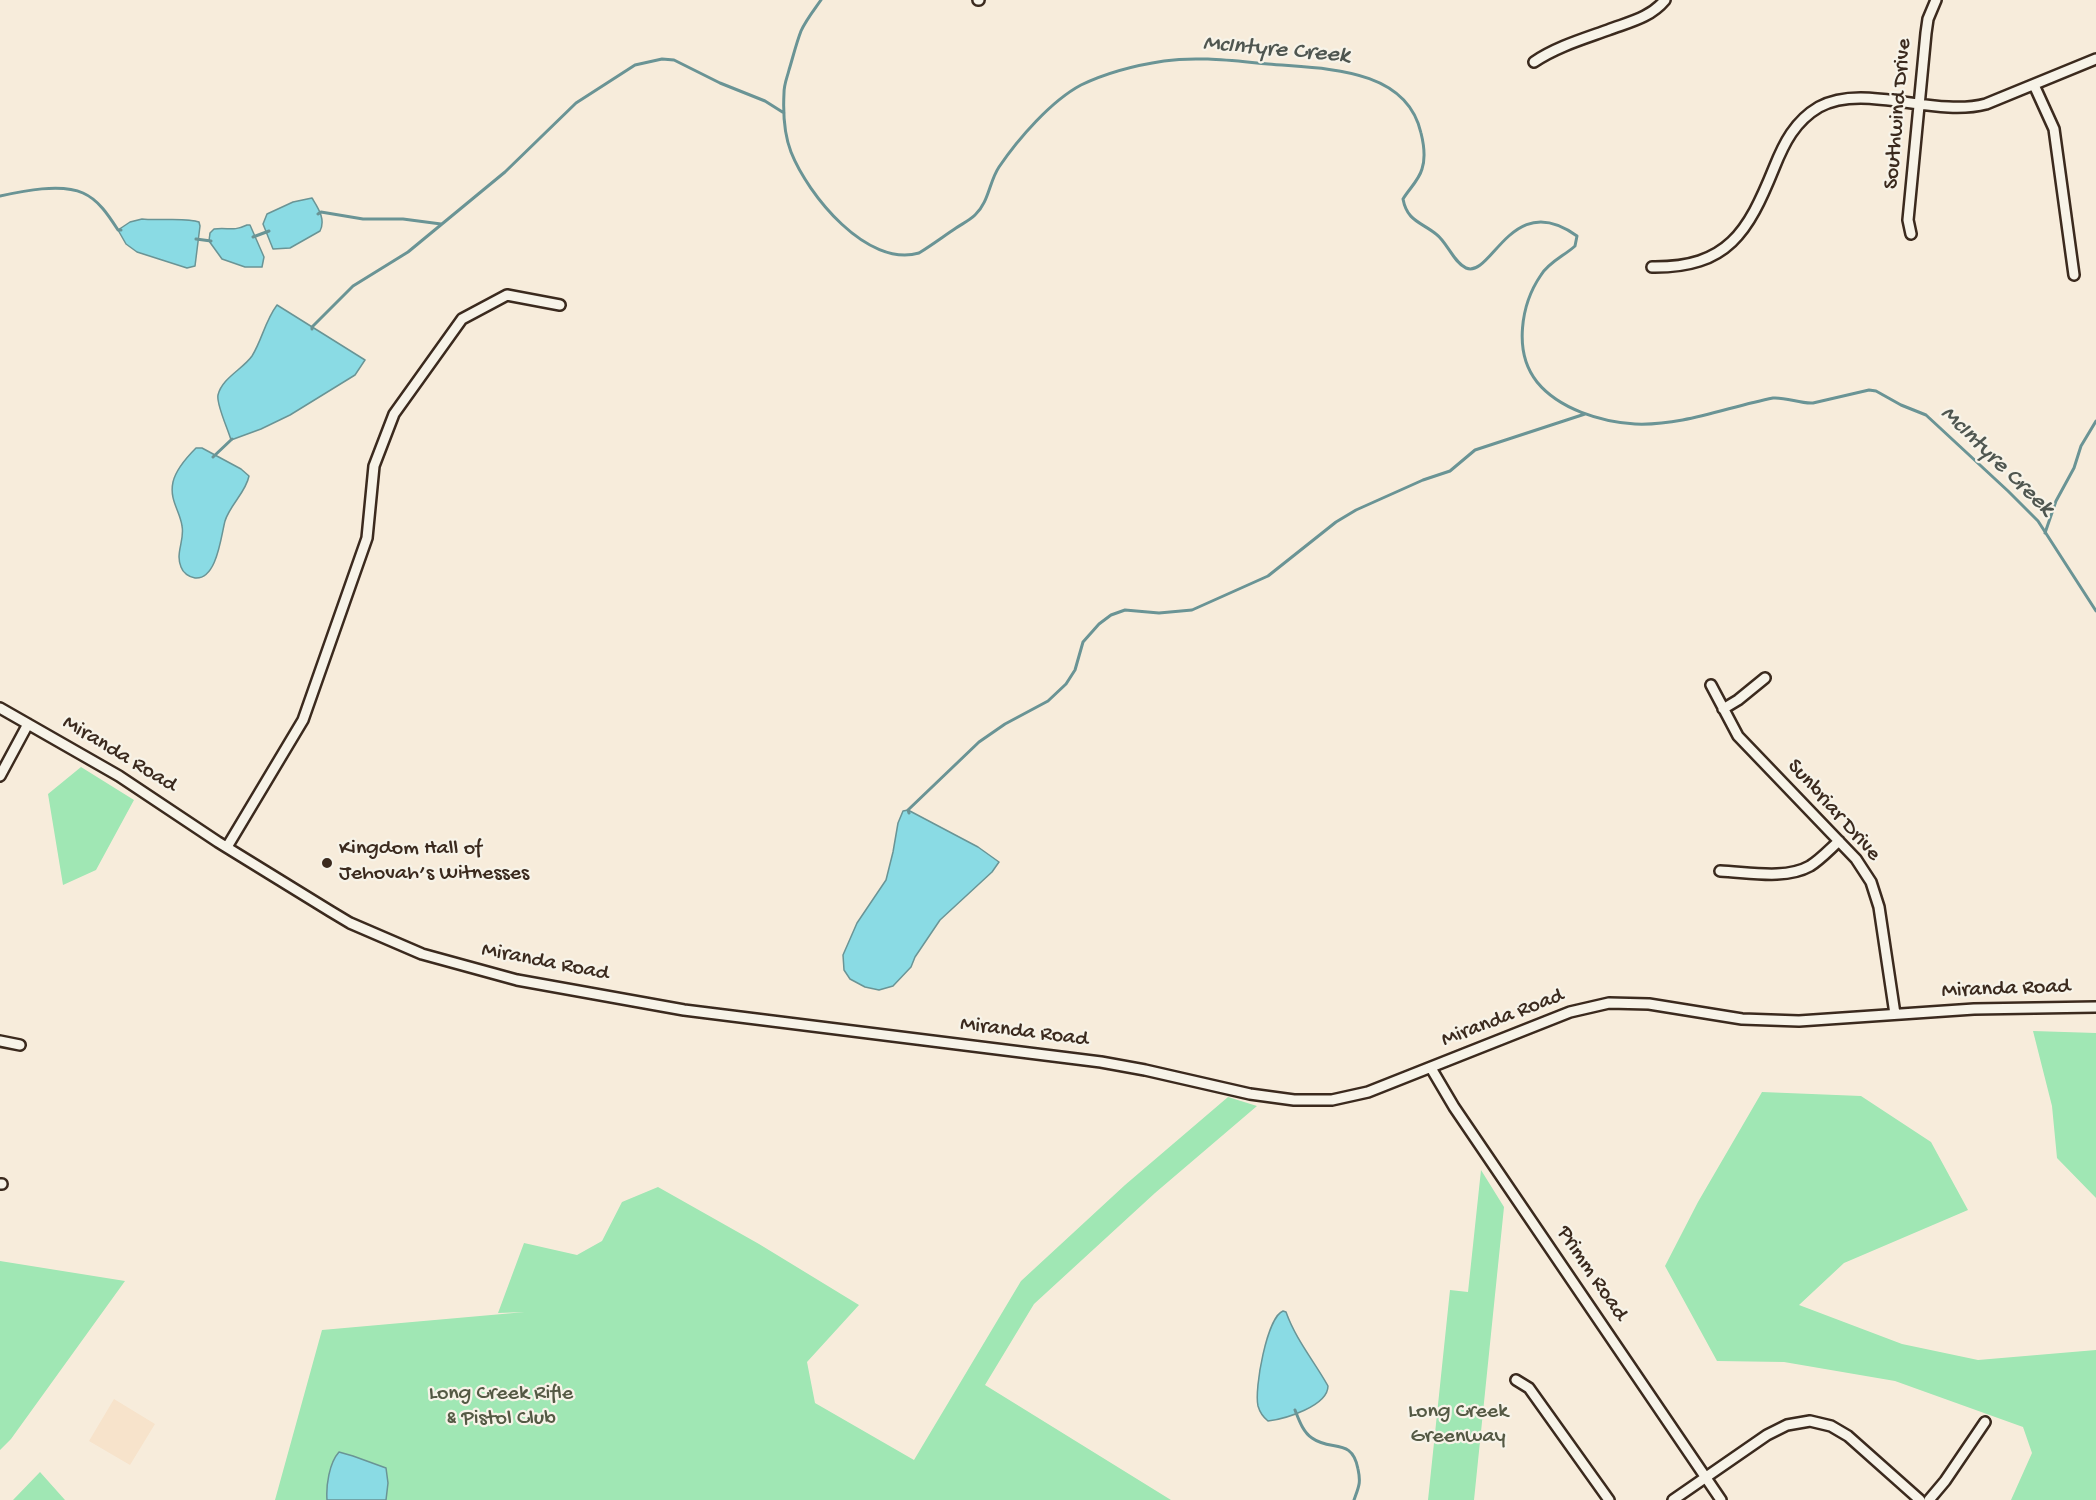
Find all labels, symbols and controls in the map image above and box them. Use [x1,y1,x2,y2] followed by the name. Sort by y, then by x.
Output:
[1201,30,1351,72] water label: McIntyre Creek
[1879,38,1919,190] street label: Southwind Drive
[1933,401,2059,523] water label: McIntyre Creek
[57,711,181,799] street label: Miranda Road
[1780,754,1886,868] street label: Sunbriar Drive
[339,837,529,888] place label: Kingdom Hall of Jehovah’s Witnesses
[320,856,334,870] marker: Kingdom Hall of Jehovah’s Witnesses
[479,938,611,988] street label: Miranda Road
[1941,975,2071,1005] street label: Miranda Road
[1438,984,1568,1054] street label: Miranda Road
[958,1012,1090,1054] street label: Miranda Road
[1550,1221,1632,1327] street label: Primm Road
[429,1382,573,1434] park label: Long Creek Rifle & Pistol Club
[1408,1400,1508,1452] park label: Long Creek Greenway

